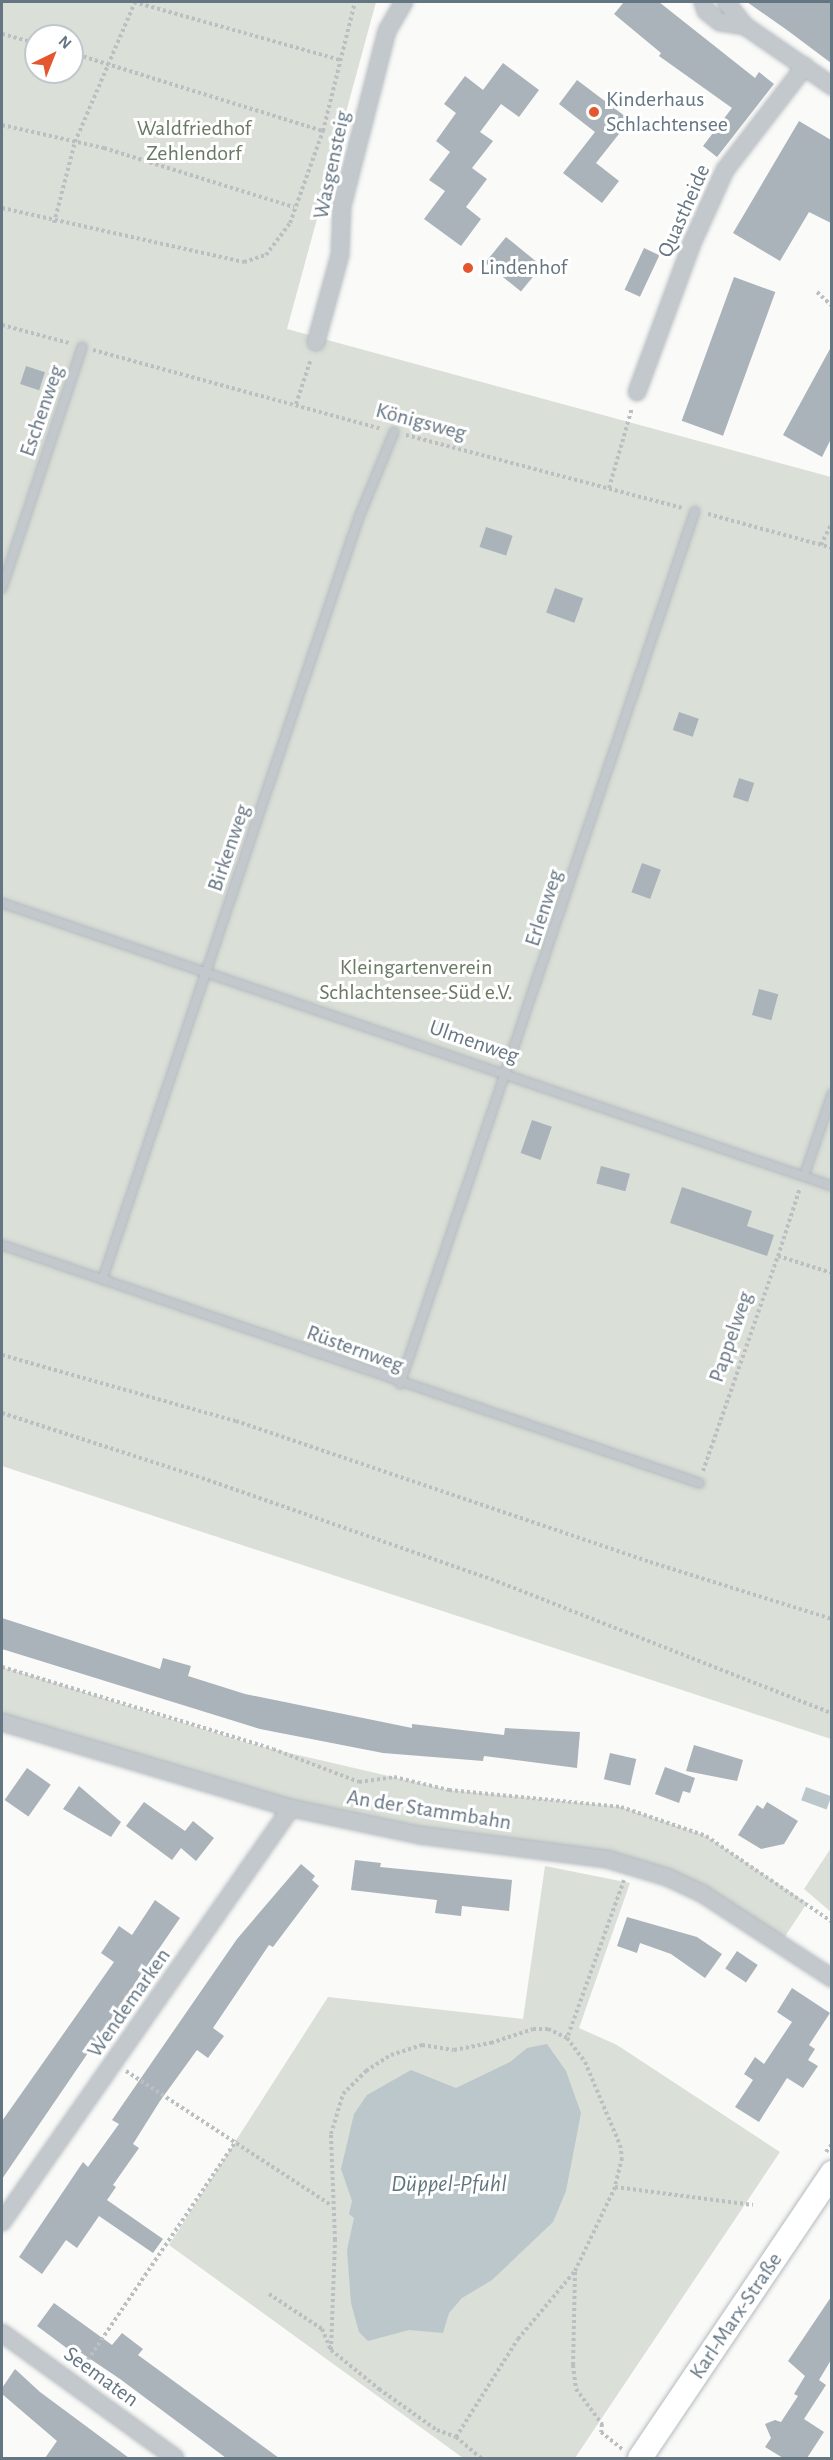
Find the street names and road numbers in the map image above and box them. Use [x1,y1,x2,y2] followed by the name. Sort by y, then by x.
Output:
[308,108,356,222] street label: Wasgensteig
[652,160,716,262] street label: Quastheide
[14,362,70,460] street label: Eschenweg
[373,397,469,447] street label: Königsweg
[202,801,256,895] street label: Birkenweg
[519,866,569,950] street label: Erlenweg
[426,1014,522,1070] street label: Ulmenweg
[703,1288,759,1386] street label: Pappelweg
[303,1319,407,1379] street label: Rüsternweg
[345,1784,513,1836] street label: An der Stammbahn
[82,1943,176,2063] street label: Wendemarken
[684,2248,788,2384] street label: Karl-Marx-Straße
[58,2341,144,2413] street label: Seematen

